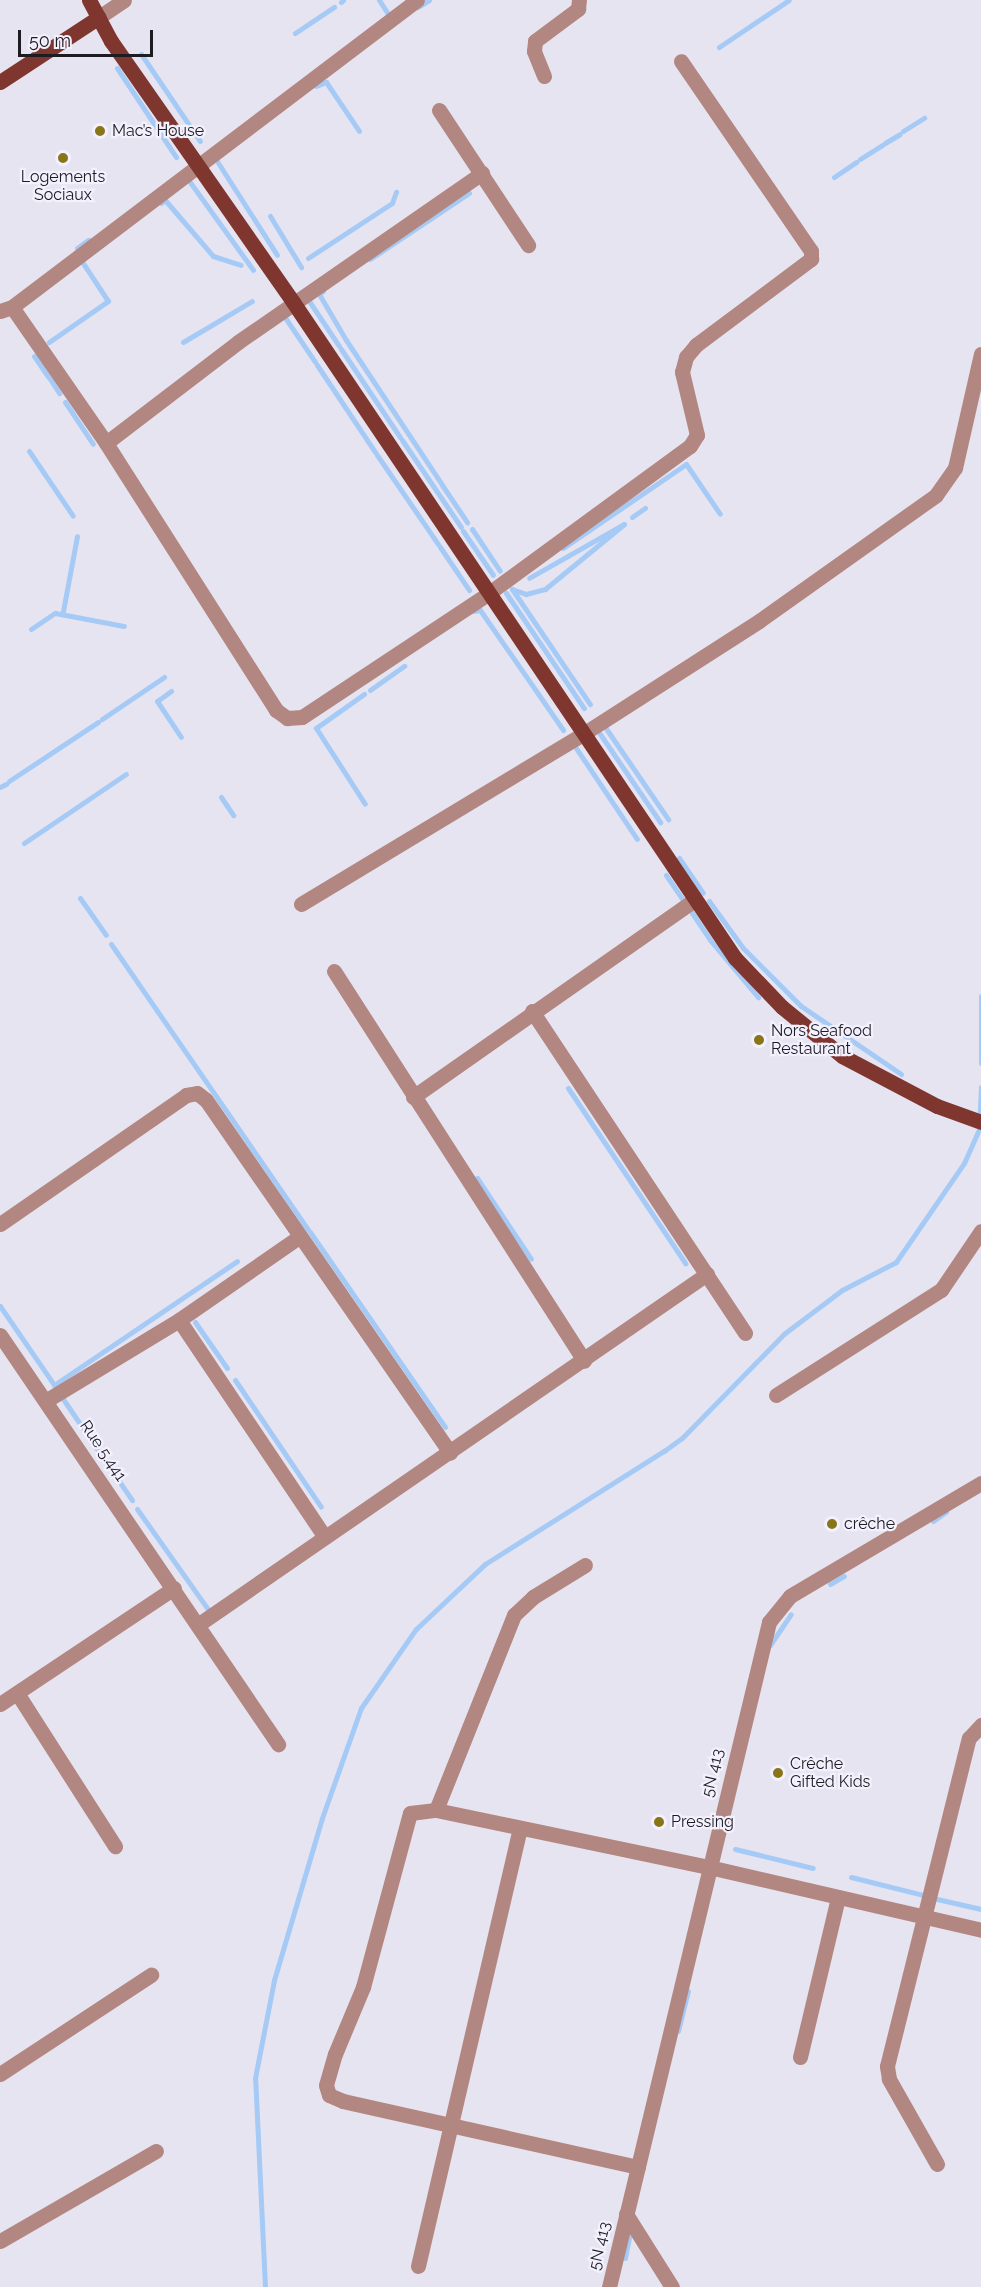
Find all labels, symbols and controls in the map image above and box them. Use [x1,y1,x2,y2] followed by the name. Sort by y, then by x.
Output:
[21,18,156,56] scale bar
[29,30,71,51] text: 50 m
[112,121,204,141] place label: Mac’s House
[93,124,107,138] marker: Mac’s House
[56,151,70,165] marker: Logements Sociaux
[21,167,105,205] place label: Logements Sociaux
[771,1021,872,1059] place label: Nors Seafood Restaurant
[752,1033,766,1047] marker: Nors Seafood Restaurant
[76,1417,130,1485] street label: Rue 5.441
[844,1514,895,1534] place label: crêche
[825,1517,839,1531] marker: crêche
[698,1747,728,1799] street label: 5N 413
[790,1754,870,1792] place label: Crêche Gifted Kids
[771,1766,785,1780] marker: Crêche Gifted Kids
[671,1812,734,1832] place label: Pressing
[652,1815,666,1829] marker: Pressing
[585,2220,615,2272] street label: 5N 413

